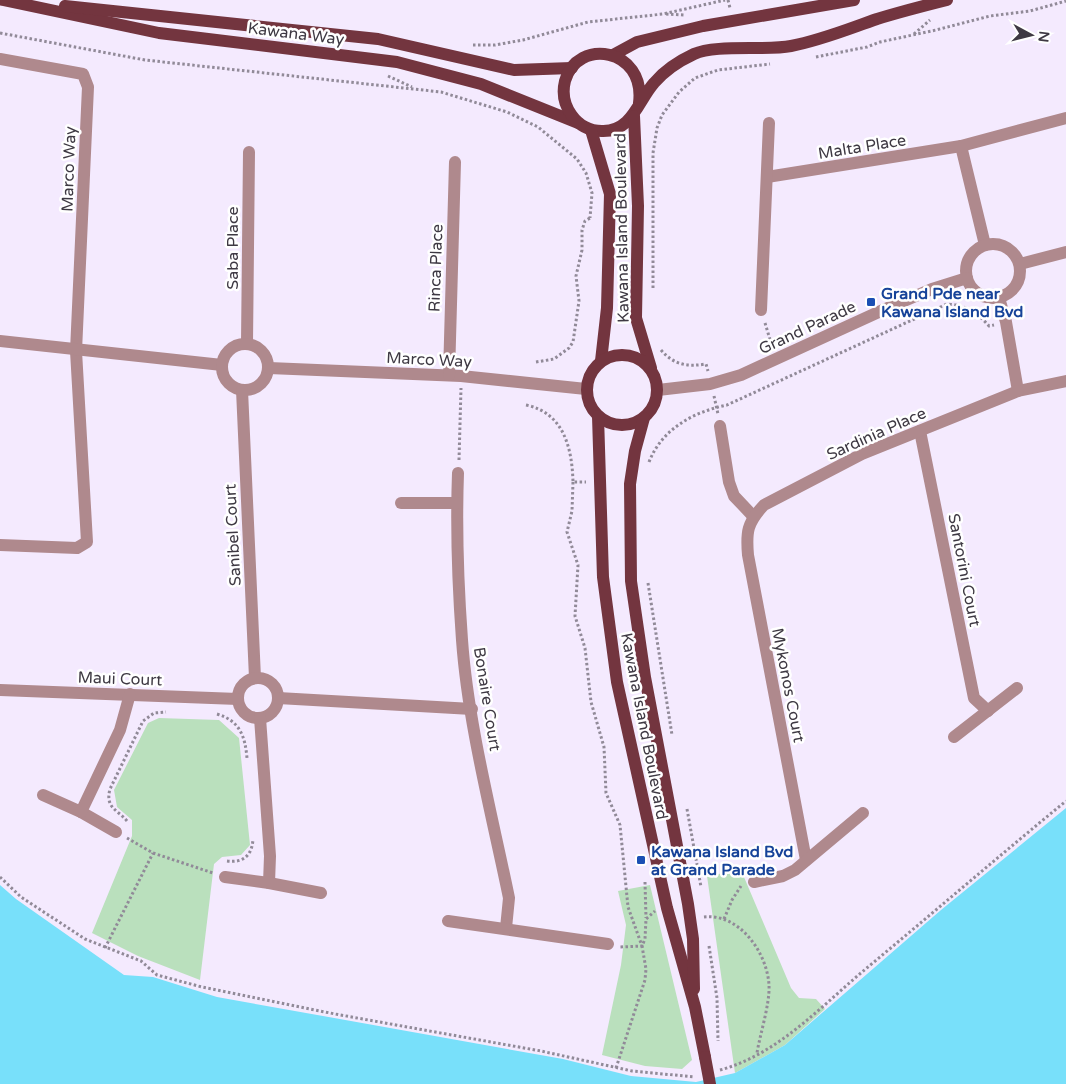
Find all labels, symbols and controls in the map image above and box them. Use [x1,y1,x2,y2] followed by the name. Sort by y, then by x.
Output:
[1006,10,1056,60] north arrow
[247,18,346,50] street label: Kawana Way
[1034,30,1053,43] text: N
[58,125,81,212] street label: Marco Way
[817,130,908,164] street label: Malta Place
[610,133,634,323] street label: Kawana Island Boulevard
[223,206,243,290] street label: Saba Place
[424,224,448,312] street label: Rinca Place
[881,284,1023,322] place label: Grand Pde near Kawana Island Bvd
[865,296,877,308] marker: Grand Pde near Kawana Island Bvd
[756,297,859,359] street label: Grand Parade
[386,348,473,372] street label: Marco Way
[824,403,929,465] street label: Sardinia Place
[220,483,246,587] street label: Sanibel Court
[943,512,985,628] street label: Santorini Court
[767,626,809,744] street label: Mykonos Court
[616,631,672,821] street label: Kawana Island Boulevard
[469,646,505,753] street label: Bonaire Court
[77,668,163,690] street label: Maui Court
[651,842,793,880] place label: Kawana Island Bvd at Grand Parade
[635,854,647,866] marker: Kawana Island Bvd at Grand Parade

